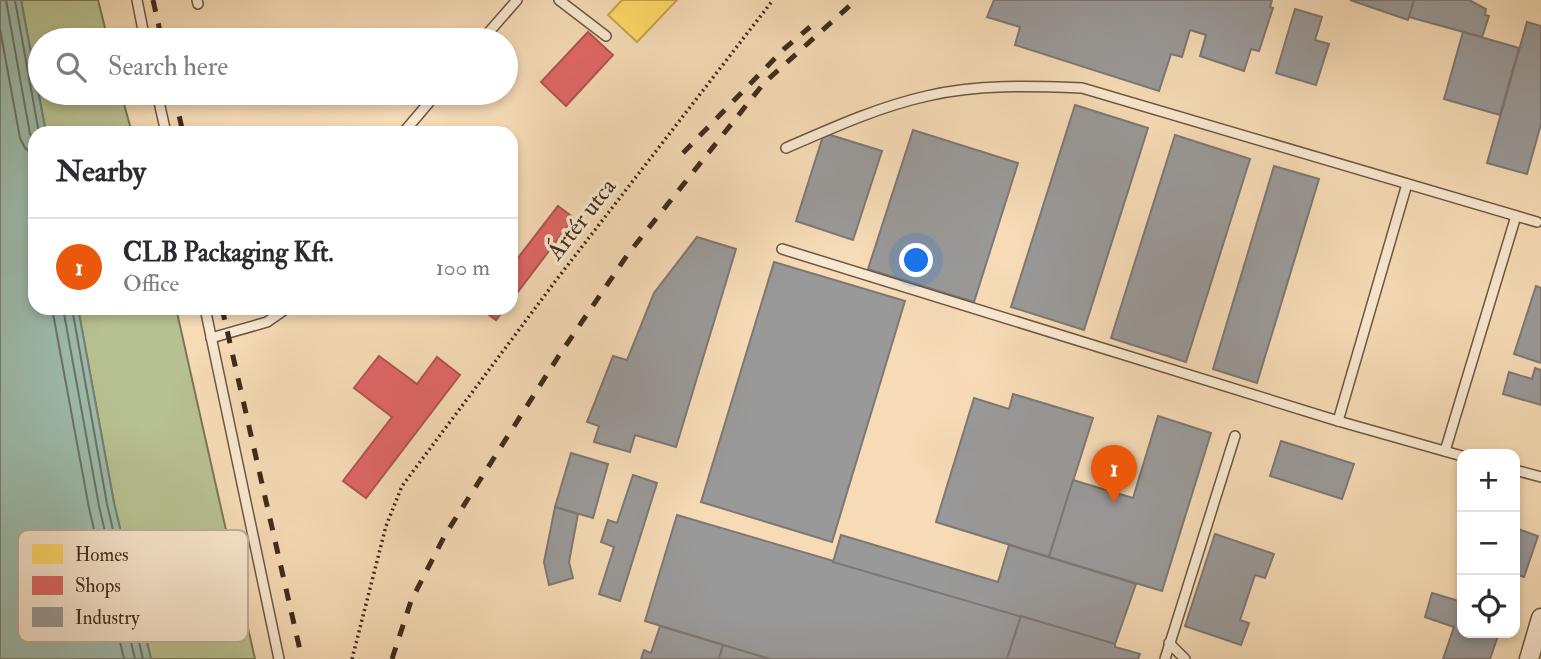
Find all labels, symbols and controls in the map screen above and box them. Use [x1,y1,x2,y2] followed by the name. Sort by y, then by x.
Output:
[28,28,518,105] search box
[52,48,90,86] icon: search
[108,51,228,83] text: Search here
[56,153,146,190] text: Nearby
[538,171,624,267] street label: Ártér utca
[123,237,334,269] text: CLB Packaging Kft.
[899,243,933,277] your location
[75,253,83,282] text: 1
[436,253,490,282] text: 100 m
[123,269,179,298] text: Office
[1091,445,1137,503] pin: 1
[1457,449,1520,638] map controls
[1457,449,1520,512] button: +
[1457,512,1520,575] button: −
[18,530,248,642] legend
[75,543,129,567] text: Homes
[75,574,121,599] text: Shops
[1457,575,1520,638] button: locate
[75,606,140,630] text: Industry

